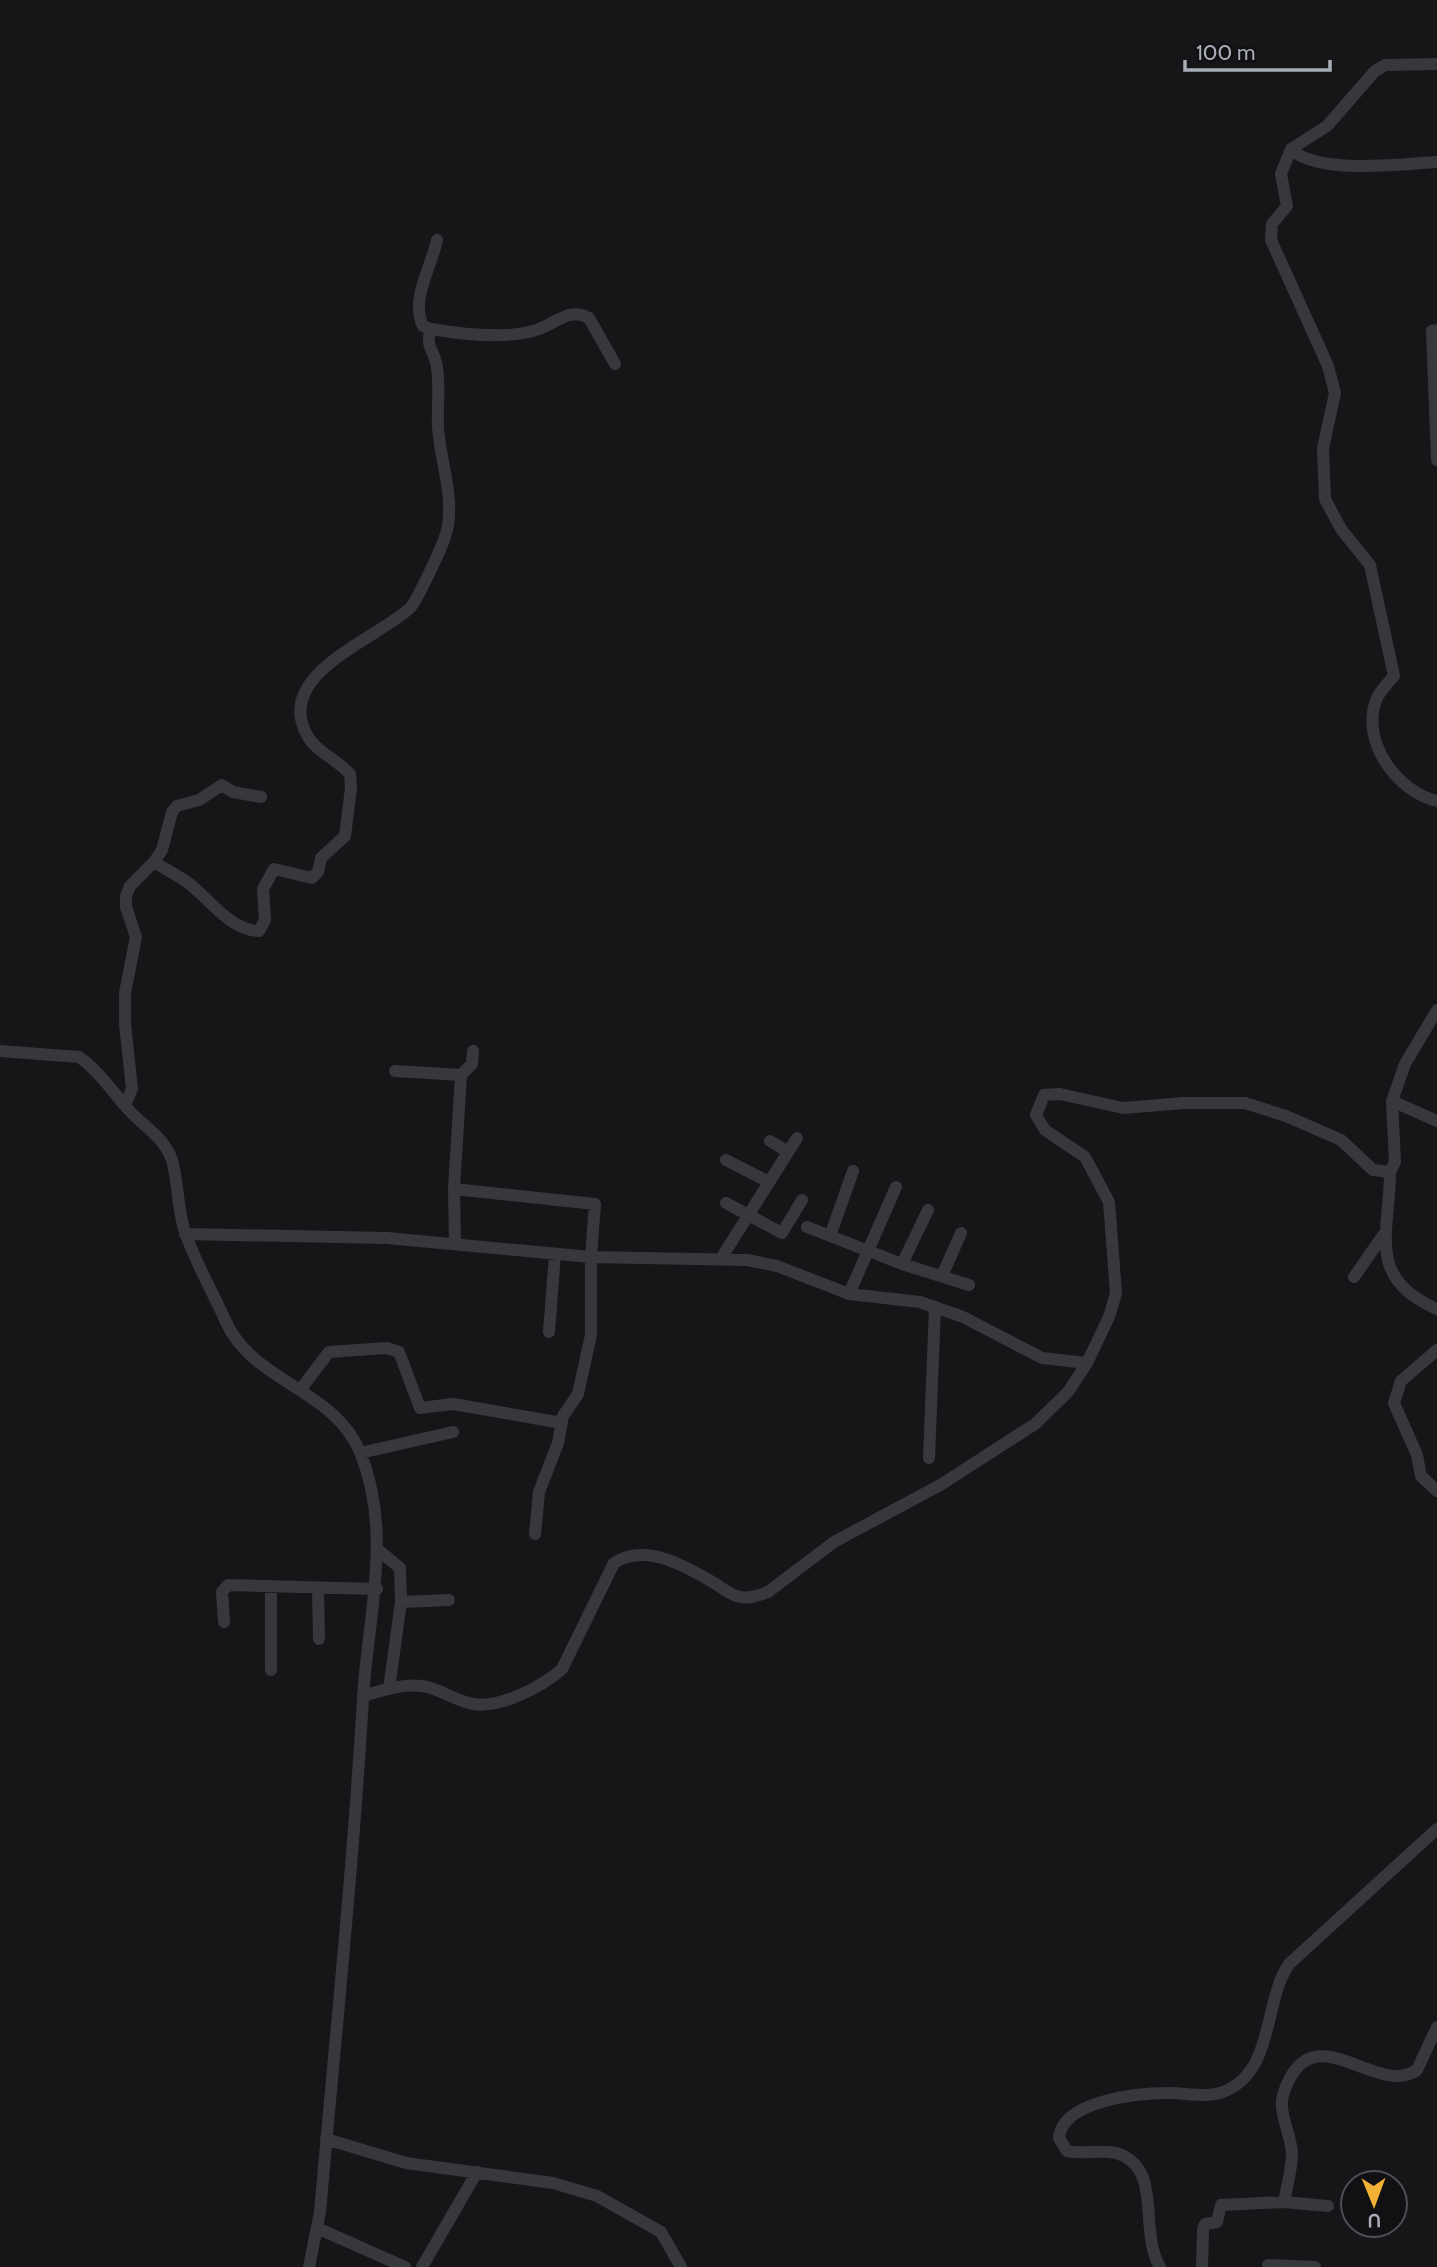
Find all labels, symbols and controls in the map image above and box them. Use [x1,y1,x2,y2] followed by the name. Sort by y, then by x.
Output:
[1185,28,1330,72] scale bar
[1196,40,1255,65] text: 100 m
[1339,2169,1409,2239] north arrow
[1367,2209,1381,2232] text: U

